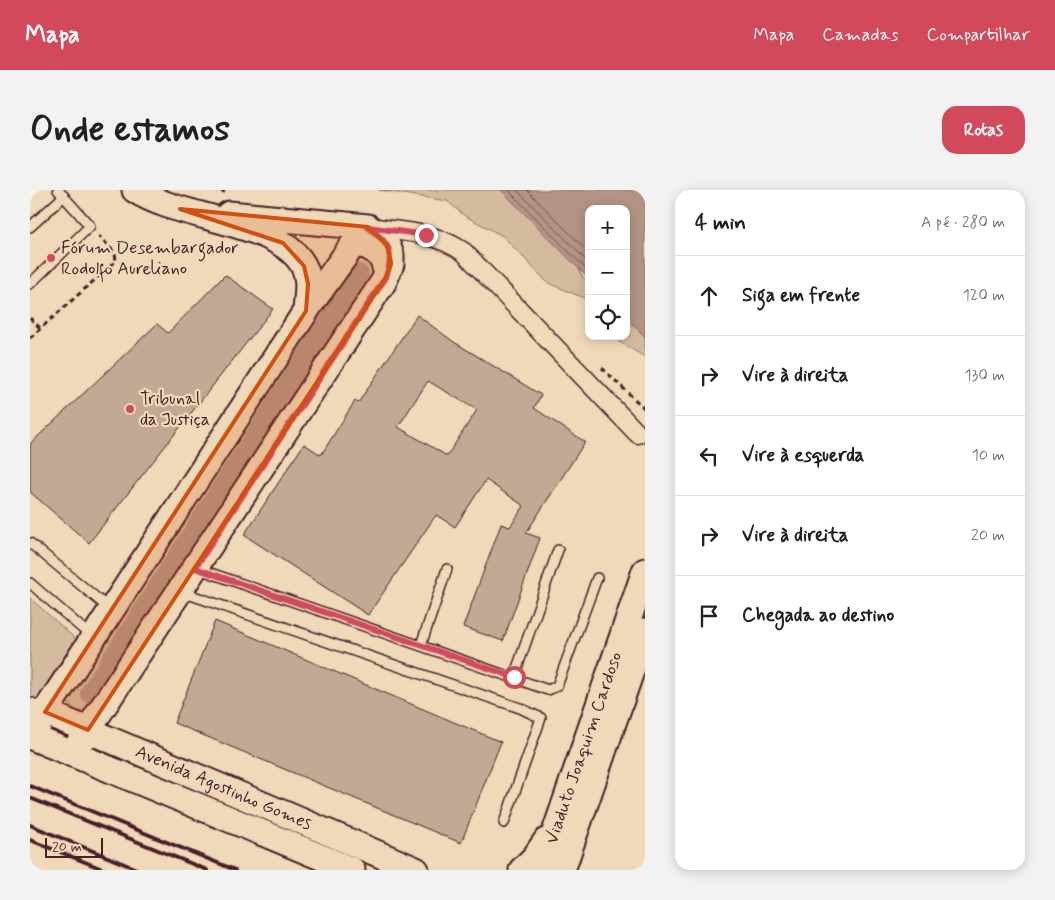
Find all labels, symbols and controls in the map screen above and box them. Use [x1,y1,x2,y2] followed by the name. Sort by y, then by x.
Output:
[25,20,80,51] text: Mapa
[753,23,794,47] text: Mapa
[822,23,898,47] text: Camadas
[926,23,1030,47] text: Compartilhar
[942,106,1025,154] button: Rotas
[30,107,230,153] text: Onde estamos
[585,205,630,340] map controls
[585,205,630,250] button: +
[695,209,746,237] text: 4 min
[921,212,1005,233] text: A pé · 280 m
[415,224,438,247] route end
[61,236,239,283] place label: Fórum Desembargador Rodolfo Aureliano
[585,250,630,295] button: −
[45,252,57,264] marker: Fórum Desembargador Rodolfo Aureliano
[695,282,723,310] icon: ahead
[742,283,860,308] text: Siga em frente
[963,285,1005,306] text: 120 m
[585,295,630,340] button: locate
[695,362,723,390] icon: right
[742,363,848,388] text: Vire à direita
[964,365,1005,386] text: 130 m
[140,387,210,432] place label: Tribunal da Justiça
[124,403,136,415] marker: Tribunal da Justiça
[695,442,723,470] icon: left
[742,443,864,468] text: Vire à esquerda
[972,445,1005,466] text: 10 m
[695,522,723,550] icon: right
[742,523,848,548] text: Vire à direita
[971,525,1005,546] text: 20 m
[695,602,723,630] icon: arrive
[742,603,894,628] text: Chegada ao destino
[540,649,628,847] street label: Viaduto Joaquim Cardoso
[503,666,526,689] route start
[131,740,315,836] street label: Avenida Agostinho Gomes
[45,835,102,858] scale bar
[52,838,82,856] text: 20 m

